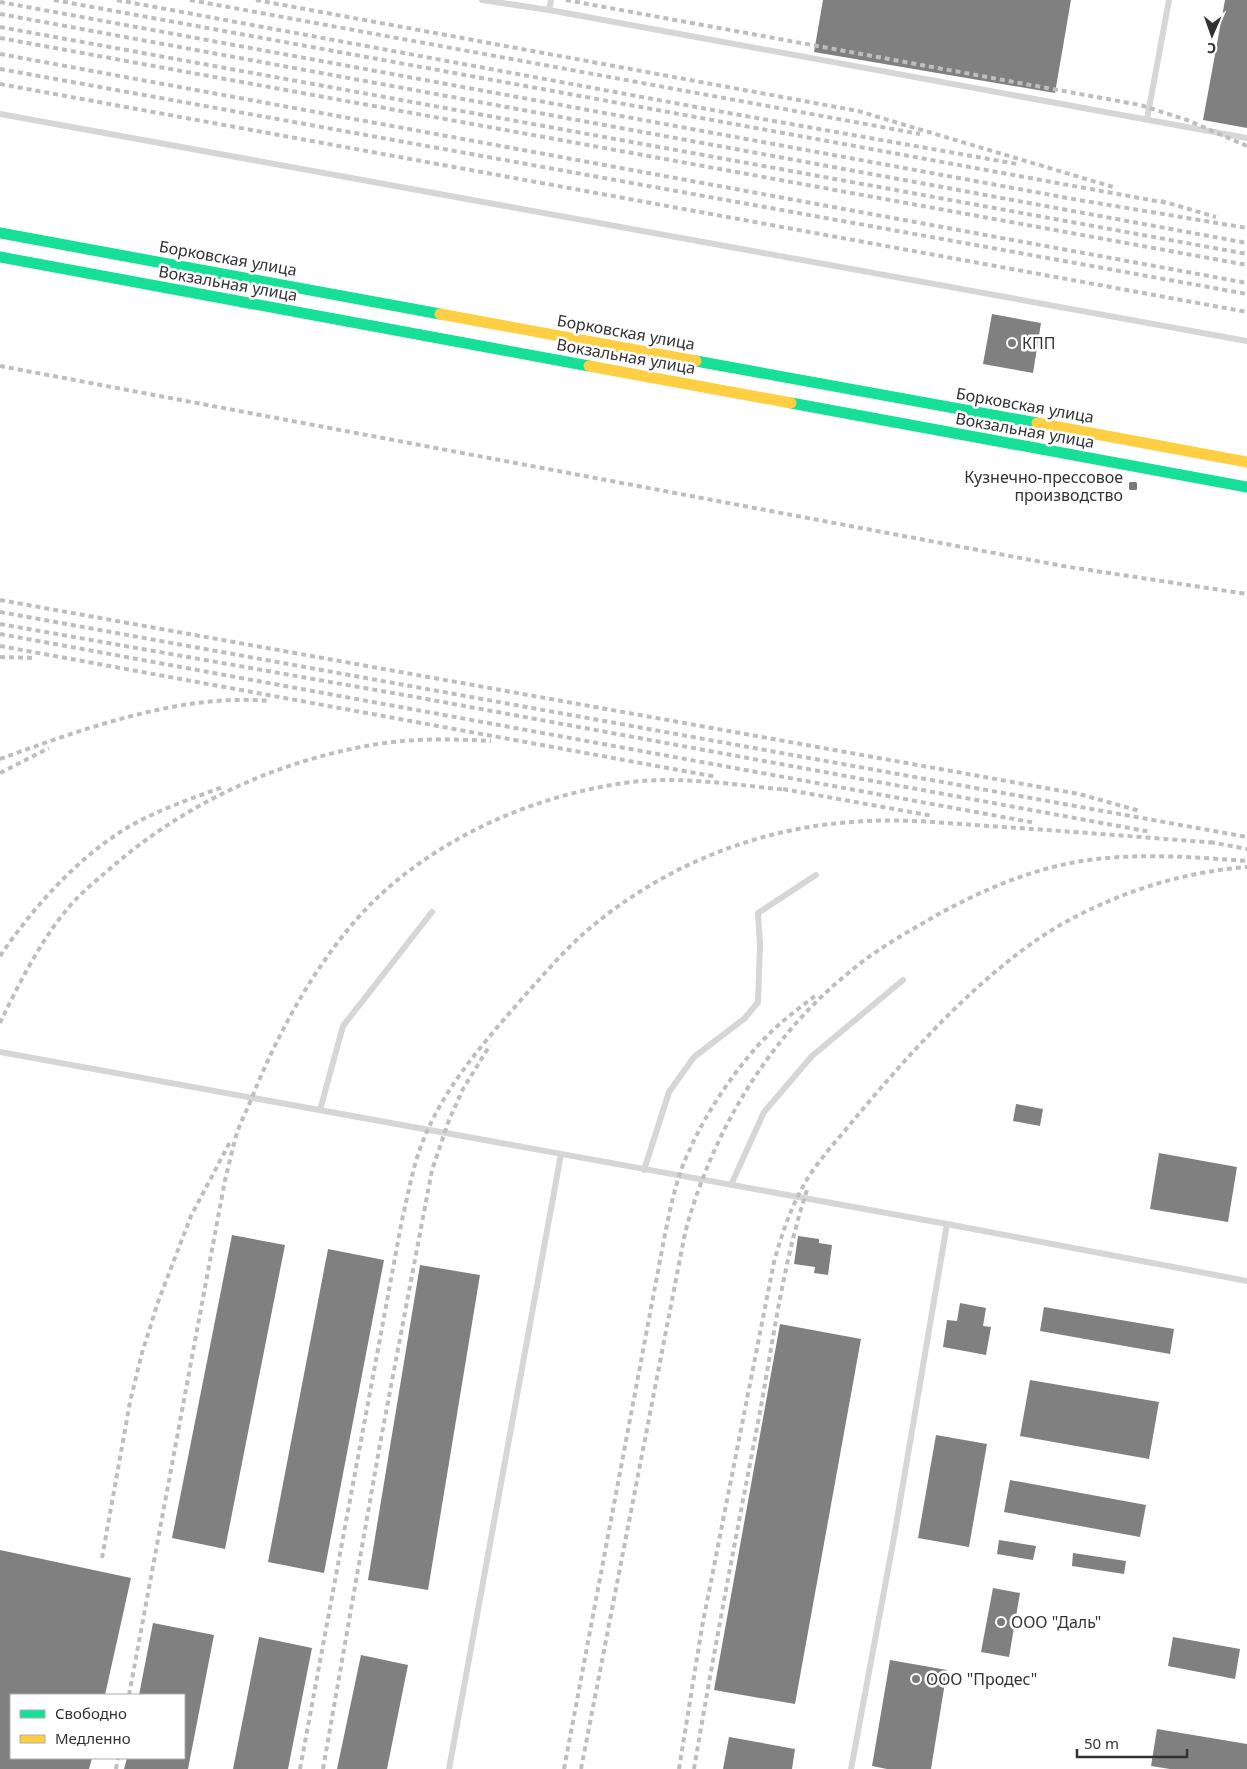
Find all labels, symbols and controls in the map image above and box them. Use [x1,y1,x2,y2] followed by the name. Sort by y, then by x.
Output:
[1187,10,1237,60] north arrow
[1207,39,1216,58] text: С
[157,235,299,281] street label: Борковская улица
[157,260,299,306] street label: Вокзальная улица
[555,309,697,355] street label: Борковская улица
[1022,332,1055,354] place label: КПП
[555,333,697,379] street label: Вокзальная улица
[1006,337,1018,349] marker: КПП
[954,382,1096,428] street label: Борковская улица
[954,407,1096,453] street label: Вокзальная улица
[964,466,1123,506] place label: Кузнечно-прессовое производство
[1127,480,1139,492] marker: Кузнечно-прессовое производство
[1011,1611,1101,1633] place label: ООО "Даль"
[995,1616,1007,1628] marker: ООО "Даль"
[926,1668,1037,1690] place label: ООО "Продес"
[910,1673,922,1685] marker: ООО "Продес"
[10,1694,185,1759] legend
[55,1703,127,1723] text: Свободно
[1077,1726,1187,1758] scale bar
[55,1728,131,1748] text: Медленно
[1084,1733,1119,1753] text: 50 m

